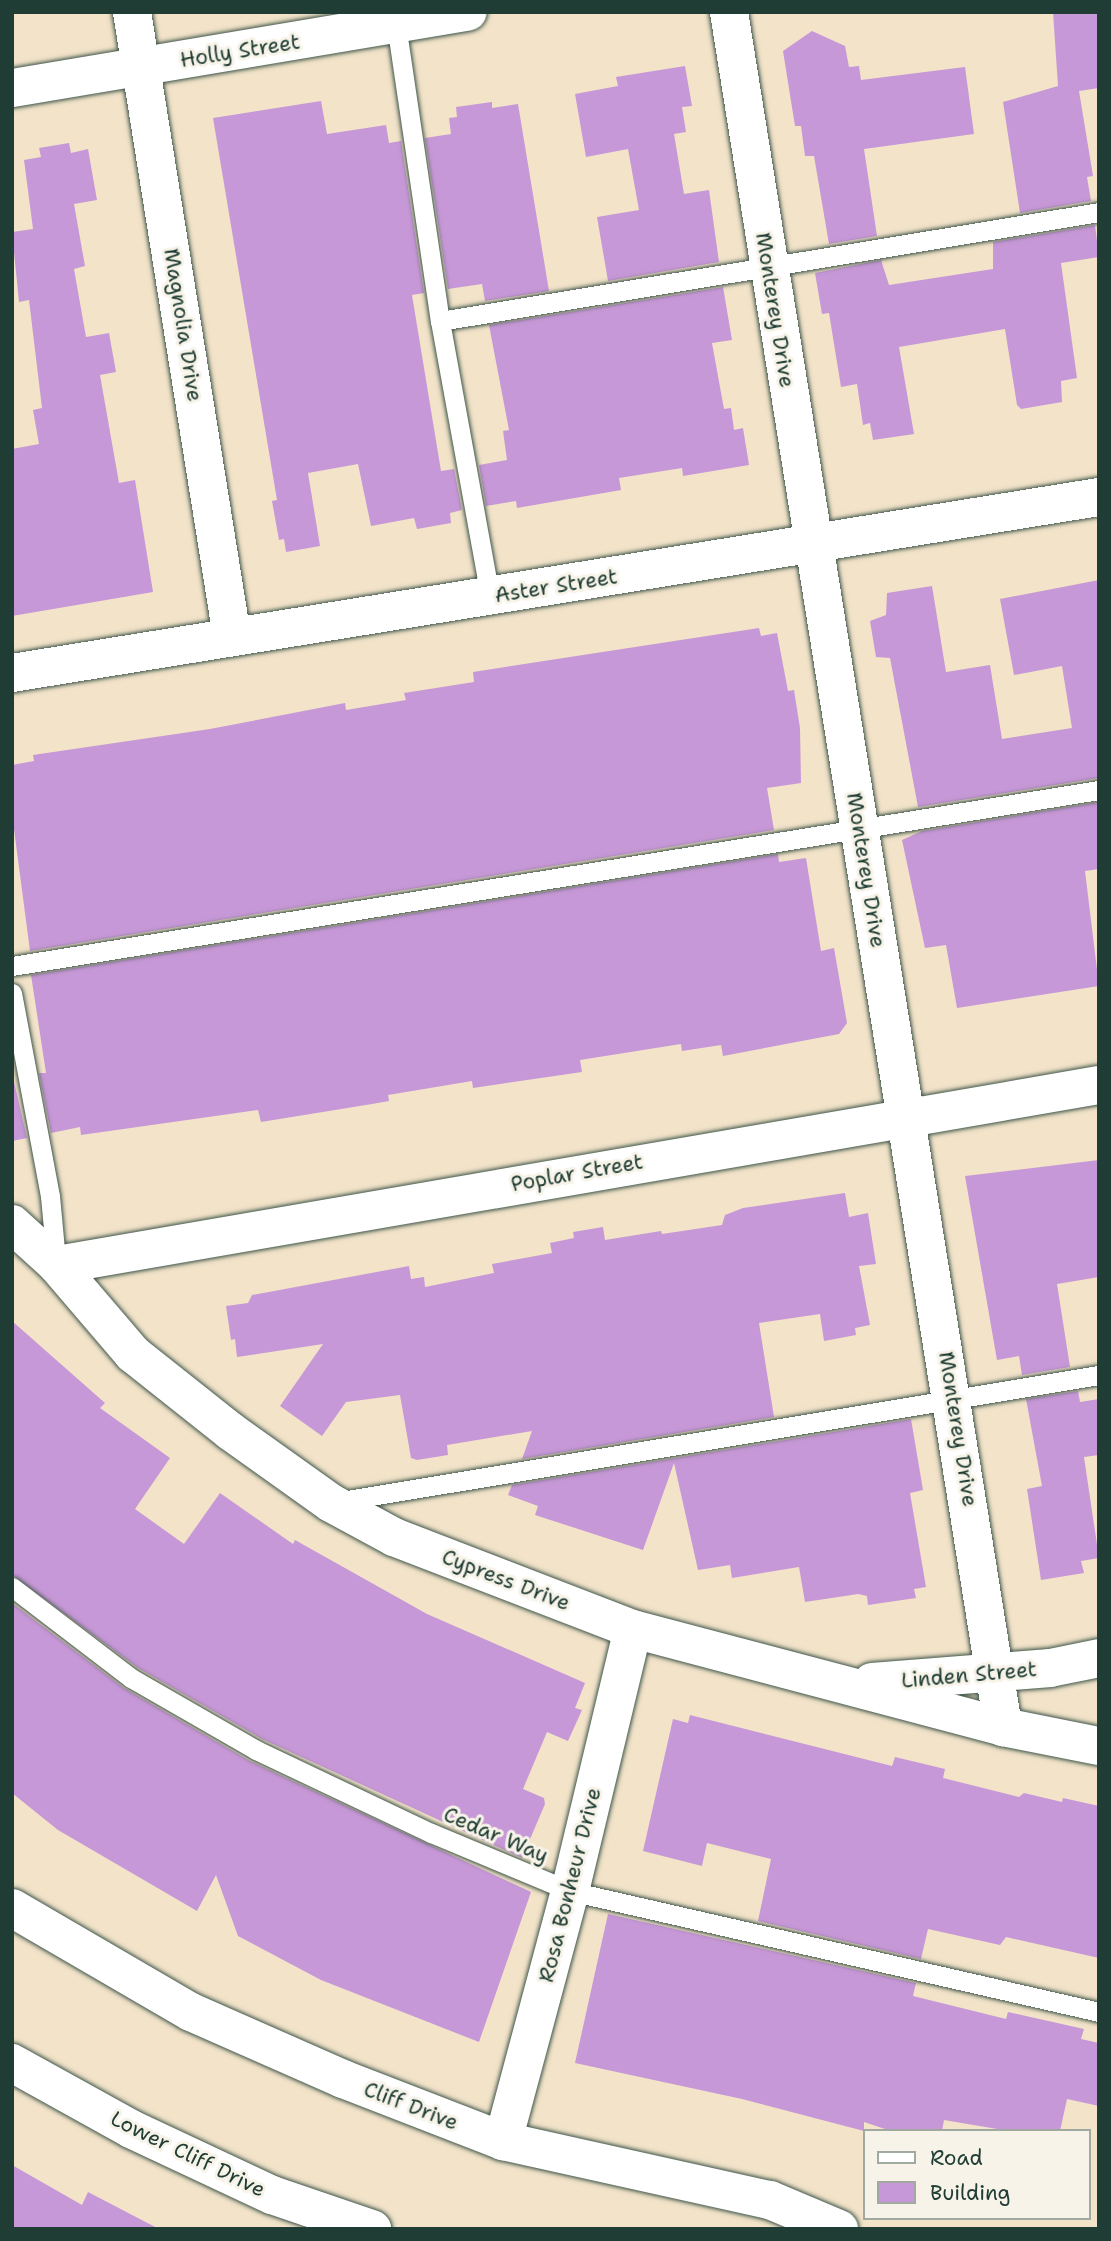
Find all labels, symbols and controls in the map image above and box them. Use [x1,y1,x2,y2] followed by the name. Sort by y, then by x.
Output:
[178,29,302,73] street label: Holly Street
[750,231,800,389] street label: Monterey Drive
[158,247,208,403] street label: Magnolia Drive
[493,564,619,608] street label: Aster Street
[841,791,891,949] street label: Monterey Drive
[509,1149,645,1197] street label: Poplar Street
[933,1350,983,1508] street label: Monterey Drive
[438,1544,574,1616] street label: Cypress Drive
[900,1657,1038,1693] street label: Linden Street
[534,1785,606,1985] street label: Rosa Bonheur Drive
[440,1802,552,1868] street label: Cedar Way
[360,2076,462,2136] street label: Cliff Drive
[106,2106,270,2202] street label: Lower Cliff Drive
[862,2129,1090,2220] legend
[930,2144,983,2172] text: Road
[930,2179,1010,2207] text: Building

